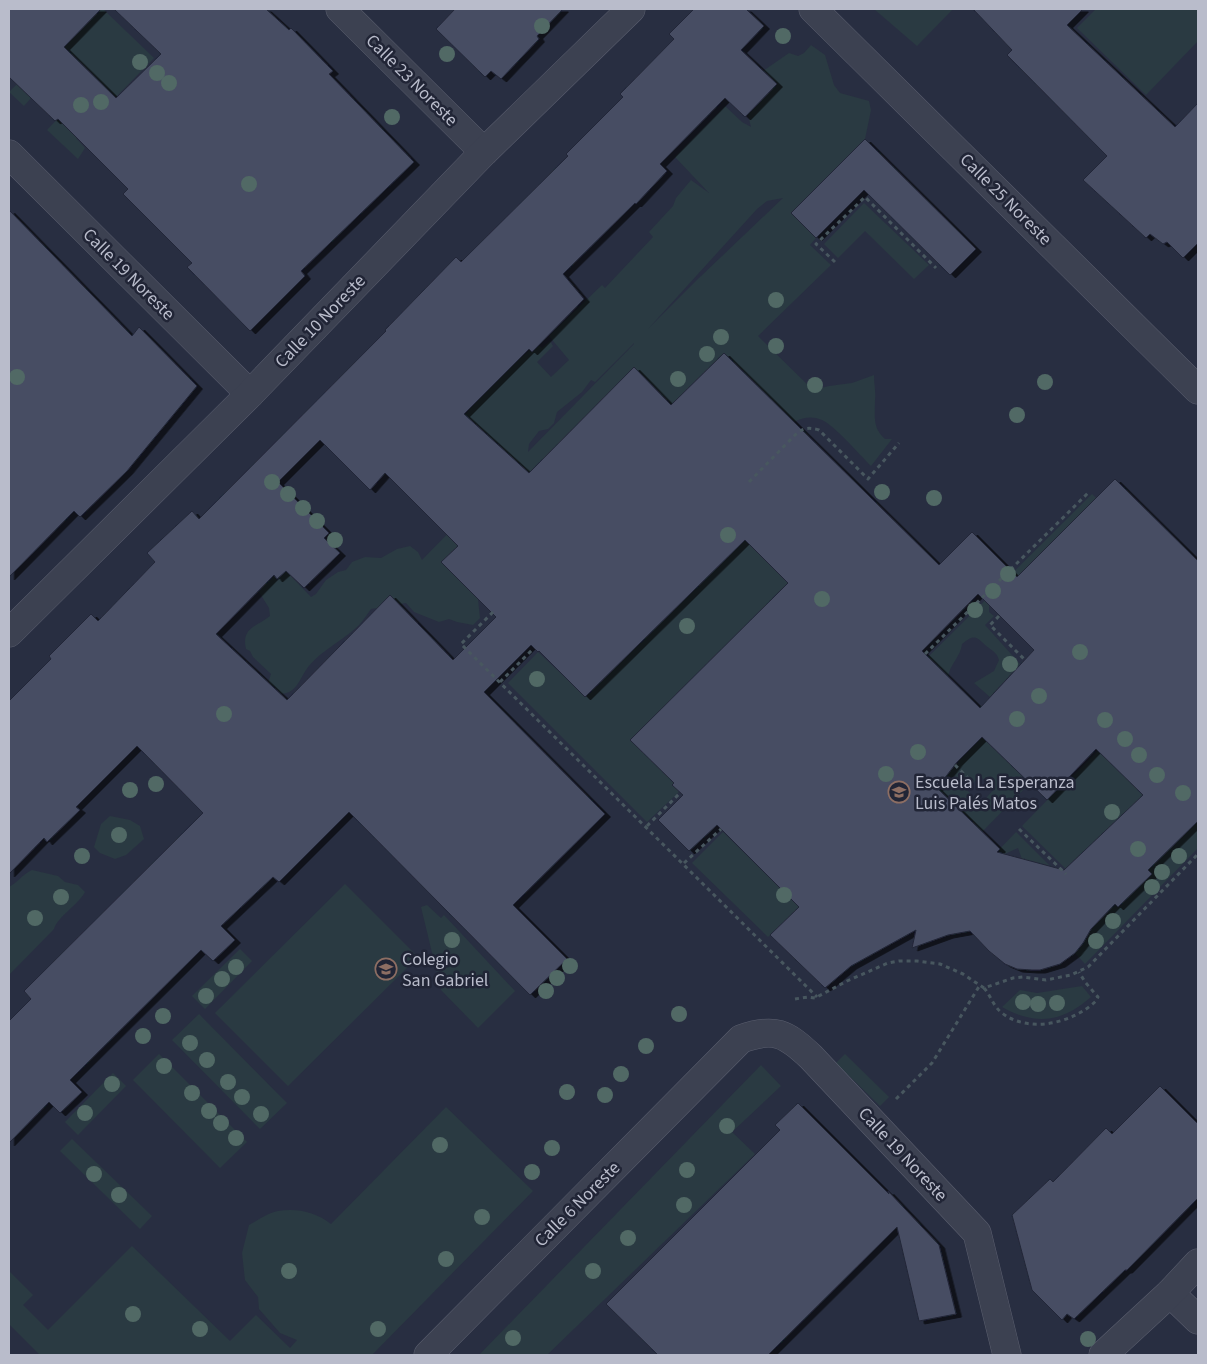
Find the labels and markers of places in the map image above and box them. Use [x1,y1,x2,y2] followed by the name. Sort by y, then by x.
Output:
[915,770,1075,816] place label: Escuela La Esperanza Luis Palés Matos
[887,780,911,804] school or university icon: Escuela La Esperanza Luis Palés Matos
[402,947,488,993] place label: Colegio San Gabriel
[374,957,398,981] school or university icon: Colegio San Gabriel

